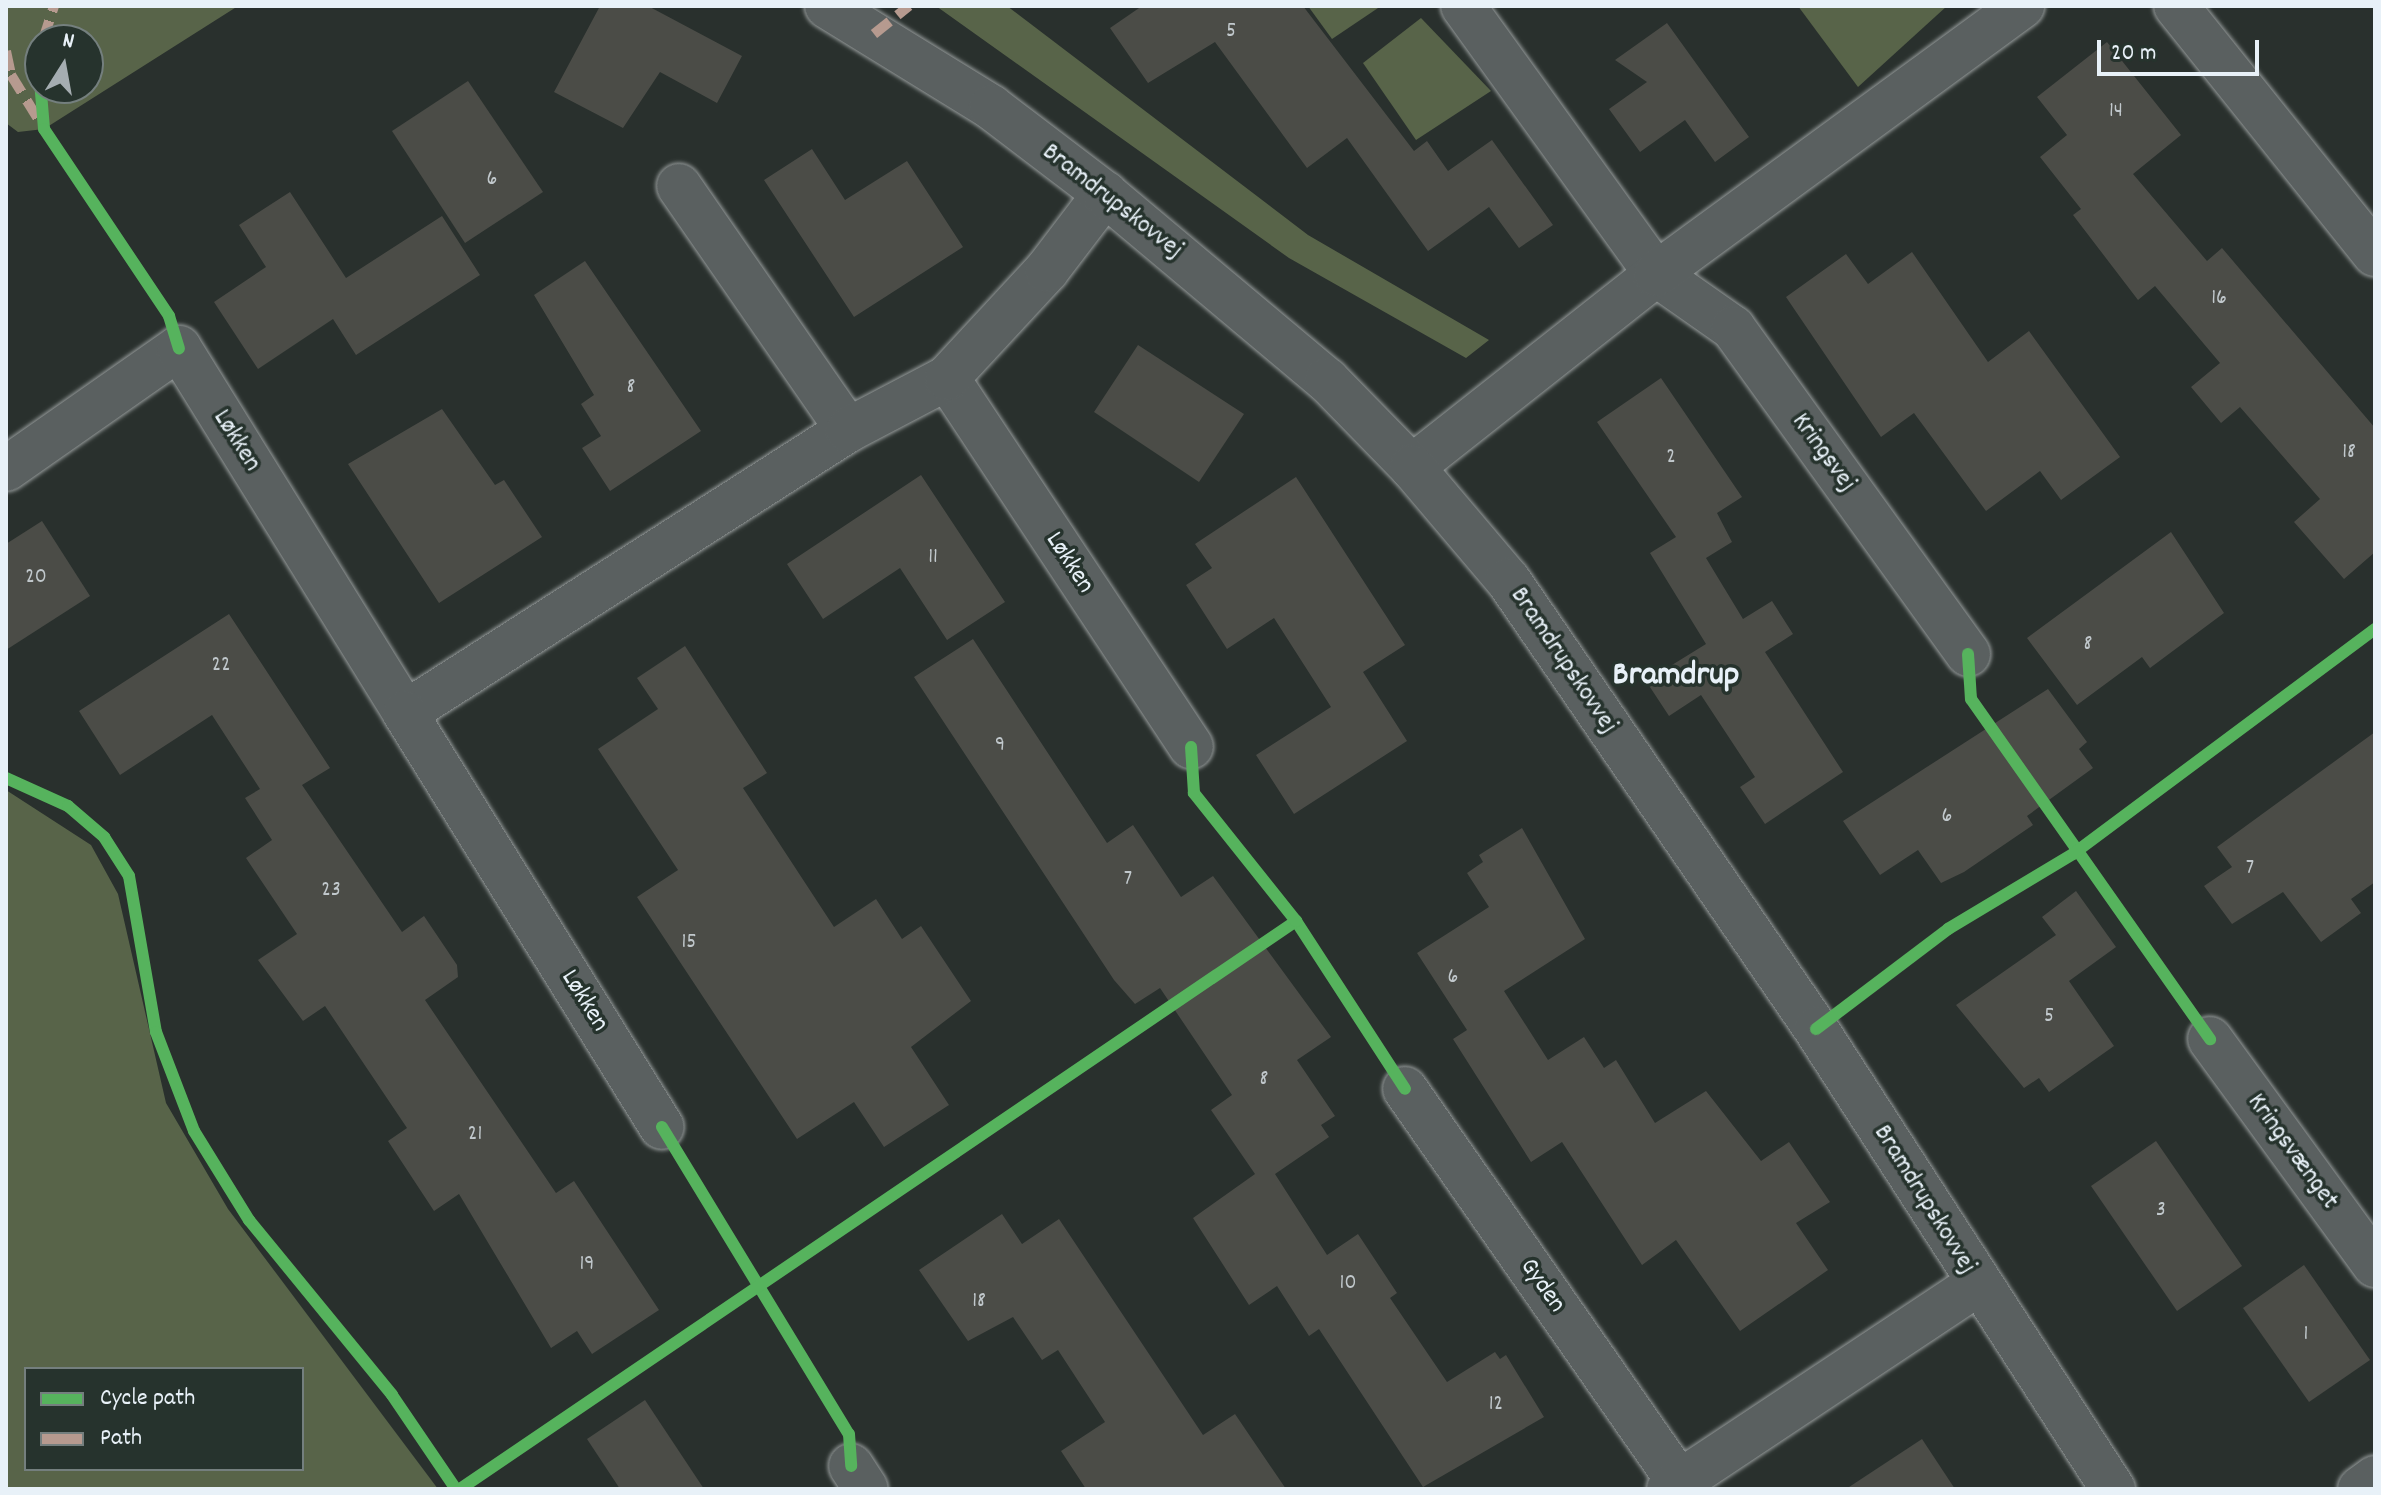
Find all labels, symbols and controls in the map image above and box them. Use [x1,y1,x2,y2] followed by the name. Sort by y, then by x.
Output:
[1226,19,1236,45] house number: 5
[24,24,104,104] north arrow
[2101,24,2263,74] scale bar
[60,26,77,58] text: N
[2111,37,2157,71] text: 20 m
[2109,99,2123,125] house number: 14
[1035,137,1189,267] street label: Bramdrupskovvej
[487,167,497,193] house number: 6
[2211,286,2227,312] house number: 16
[627,375,635,401] house number: 8
[205,404,267,478] street label: Løkken
[1784,407,1862,499] street label: Kringsvej
[2342,440,2356,466] house number: 18
[1666,445,1676,471] house number: 2
[1038,526,1100,600] street label: Løkken
[928,545,938,571] house number: 11
[25,565,47,591] house number: 20
[1502,582,1624,740] street label: Bramdrupskovvej
[2084,632,2092,658] house number: 8
[211,653,231,679] house number: 22
[1613,657,1739,697] district label: Bramdrup
[995,733,1005,759] house number: 9
[1942,804,1952,830] house number: 6
[2246,856,2254,882] house number: 7
[1124,867,1132,893] house number: 7
[321,878,341,904] house number: 23
[681,930,697,956] house number: 15
[553,964,615,1038] street label: Løkken
[1448,965,1458,991] house number: 6
[2044,1004,2054,1030] house number: 5
[1260,1067,1268,1093] house number: 8
[2239,1088,2345,1216] street label: Kringsvænget
[1866,1120,1982,1280] street label: Bramdrupskovvej
[468,1122,482,1148] house number: 21
[2156,1198,2166,1224] house number: 3
[580,1252,594,1278] house number: 19
[1512,1253,1572,1319] street label: Gyden
[1340,1271,1356,1297] house number: 10
[972,1289,986,1315] house number: 18
[2304,1322,2308,1348] house number: 1
[24,1367,304,1471] legend
[100,1382,195,1416] text: Cycle path
[1489,1392,1503,1418] house number: 12
[100,1422,142,1456] text: Path

